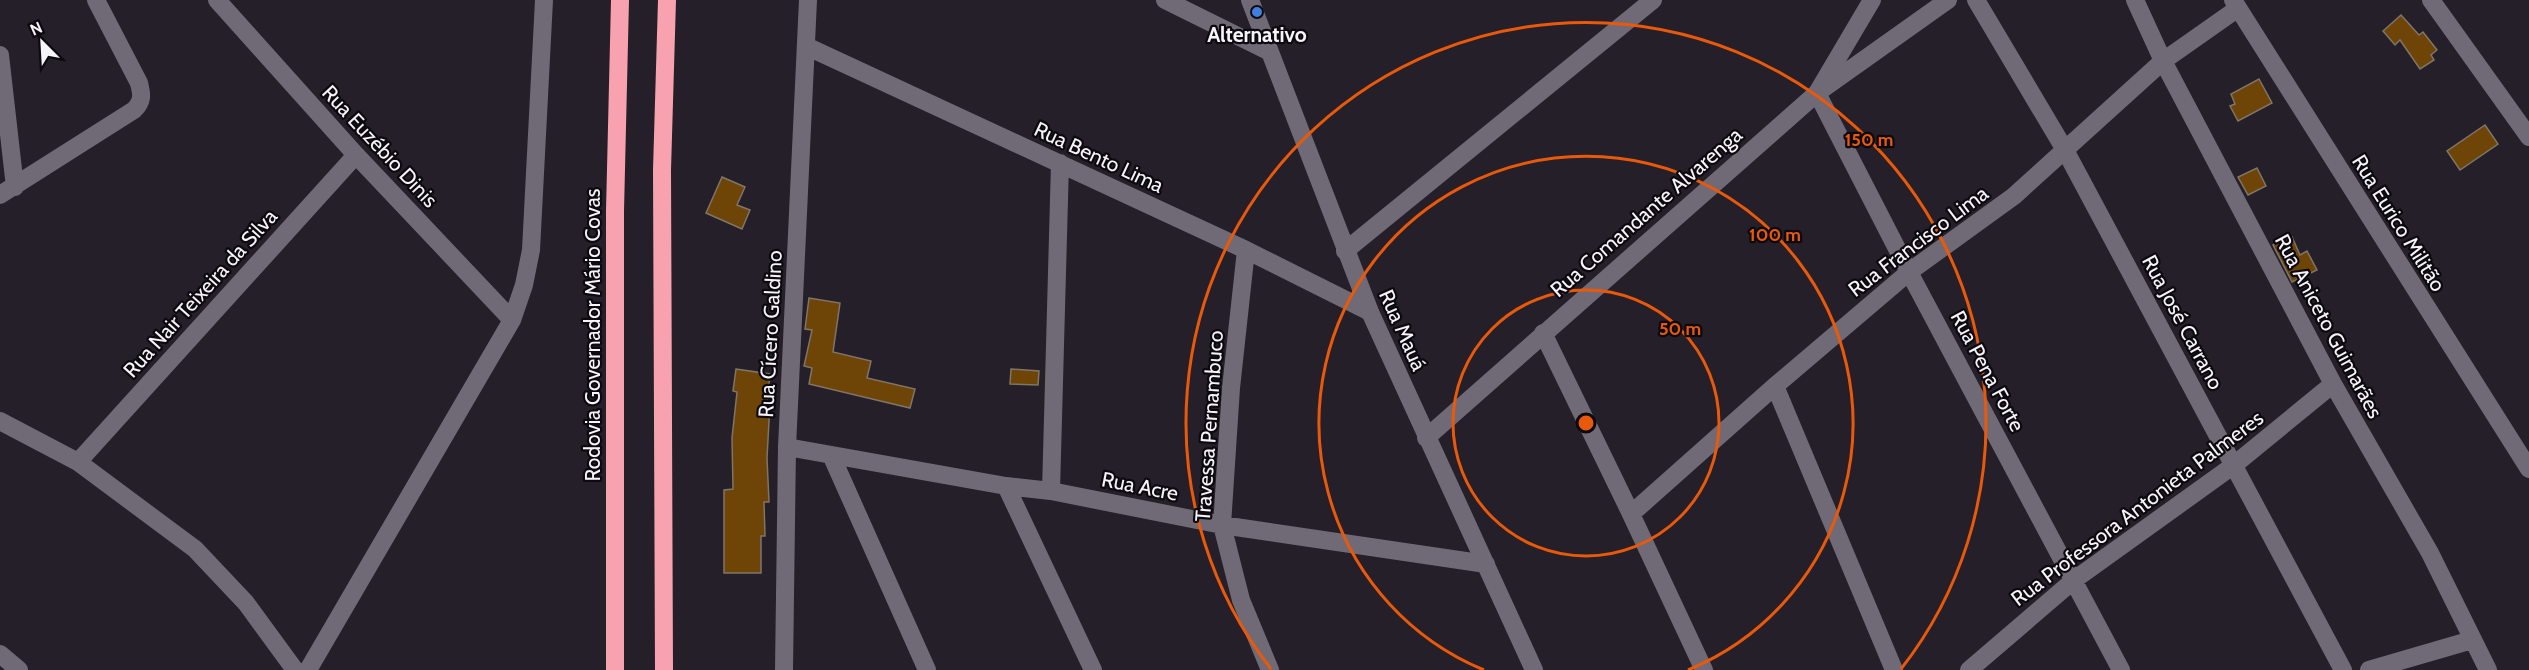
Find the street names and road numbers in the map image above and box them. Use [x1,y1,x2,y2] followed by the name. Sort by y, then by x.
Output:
[317,80,443,212] street label: Rua Euzébio Dinis
[1030,116,1168,198] street label: Rua Bento Lima
[1545,122,1747,302] street label: Rua Comandante Alvarenga
[2347,150,2451,296] street label: Rua Eurico Militão
[1843,180,1993,302] street label: Rua Francisco Lima
[580,188,605,482] street label: Rodovia Governador Mário Covas
[118,204,282,382] street label: Rua Nair Teixeira da Silva
[2270,230,2388,423] street label: Rua Aniceto Guimarães
[753,250,787,418] street label: Rua Cícero Galdino
[2137,251,2229,393] street label: Rua José Carrano
[1374,285,1432,375] street label: Rua Mauá
[1946,306,2030,436] street label: Rua Pena Forte
[1190,330,1228,522] street label: Travessa Pernambuco
[2006,405,2268,611] street label: Rua Professora Antonieta Palmeres
[1100,466,1181,506] street label: Rua Acre

